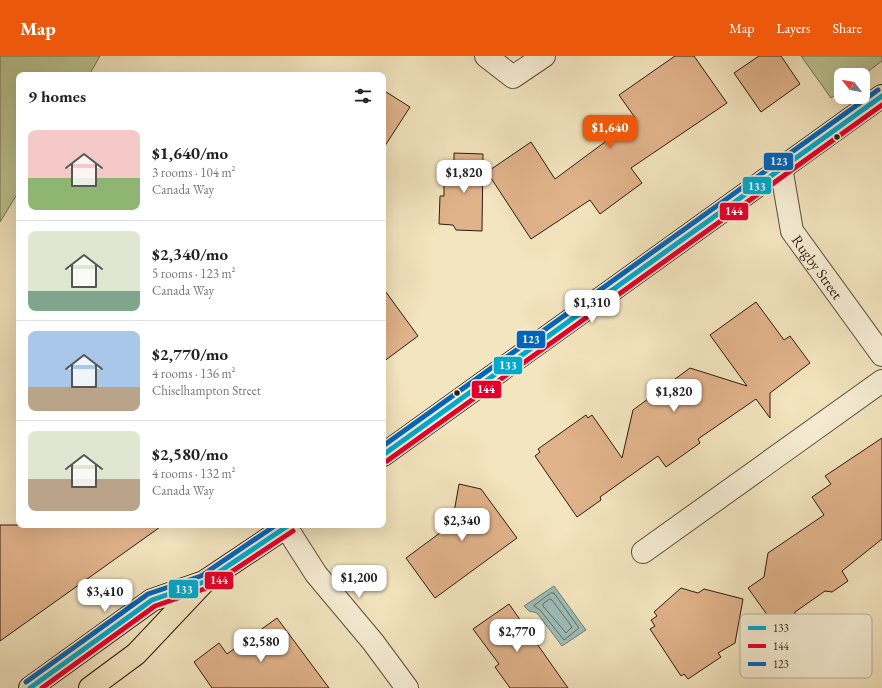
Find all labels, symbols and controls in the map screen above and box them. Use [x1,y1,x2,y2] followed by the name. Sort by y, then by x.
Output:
[20,16,56,41] text: Map
[729,19,754,37] text: Map
[776,19,811,37] text: Layers
[833,19,862,37] text: Share
[834,68,870,104] north arrow
[834,68,870,104] map controls
[28,85,86,107] text: 9 homes
[352,85,374,107] icon: filters
[577,115,643,149] pin: $1,640
[592,119,628,136] text: $1,640
[832,132,842,142] unlabelled marker
[152,142,228,164] text: $1,640/mo
[60,146,108,194] icon: home
[763,152,794,171] line badge: 123
[770,154,788,168] text: 123
[431,160,497,194] pin: $1,820
[152,164,236,181] text: 3 rooms · 104 m²
[446,164,482,181] text: $1,820
[742,176,772,195] line badge: 133
[748,179,766,193] text: 133
[152,181,214,198] text: Canada Way
[719,202,749,221] line badge: 144
[725,204,743,218] text: 144
[788,231,848,303] street label: Rugby Street
[152,243,228,265] text: $2,340/mo
[60,247,108,295] icon: home
[152,265,236,282] text: 5 rooms · 123 m²
[152,282,214,299] text: Canada Way
[559,290,625,324] pin: $1,310
[574,294,610,311] text: $1,310
[516,330,546,349] line badge: 123
[522,332,540,346] text: 123
[152,343,228,365] text: $2,770/mo
[60,347,108,395] icon: home
[493,356,523,375] line badge: 133
[499,358,517,372] text: 133
[152,365,236,382] text: 4 rooms · 136 m²
[641,379,707,413] pin: $1,820
[471,380,502,399] line badge: 144
[152,382,261,399] text: Chiselhampton Street
[477,382,495,396] text: 144
[656,383,692,400] text: $1,820
[452,388,462,398] unlabelled marker
[152,443,228,465] text: $2,580/mo
[60,447,108,495] icon: home
[152,465,236,482] text: 4 rooms · 132 m²
[152,482,214,499] text: Canada Way
[429,508,495,542] pin: $2,340
[444,512,480,529] text: $2,340
[326,565,392,599] pin: $1,200
[341,569,377,586] text: $1,200
[204,571,234,590] line badge: 144
[210,573,228,587] text: 144
[72,579,138,613] pin: $3,410
[168,579,199,599] line badge: 133
[175,582,193,596] text: 133
[87,583,123,600] text: $3,410
[740,614,872,678] legend
[484,619,550,653] pin: $2,770
[773,621,789,635] text: 133
[499,623,535,640] text: $2,770
[228,629,294,663] pin: $2,580
[243,633,279,650] text: $2,580
[773,639,790,653] text: 144
[773,657,789,671] text: 123

